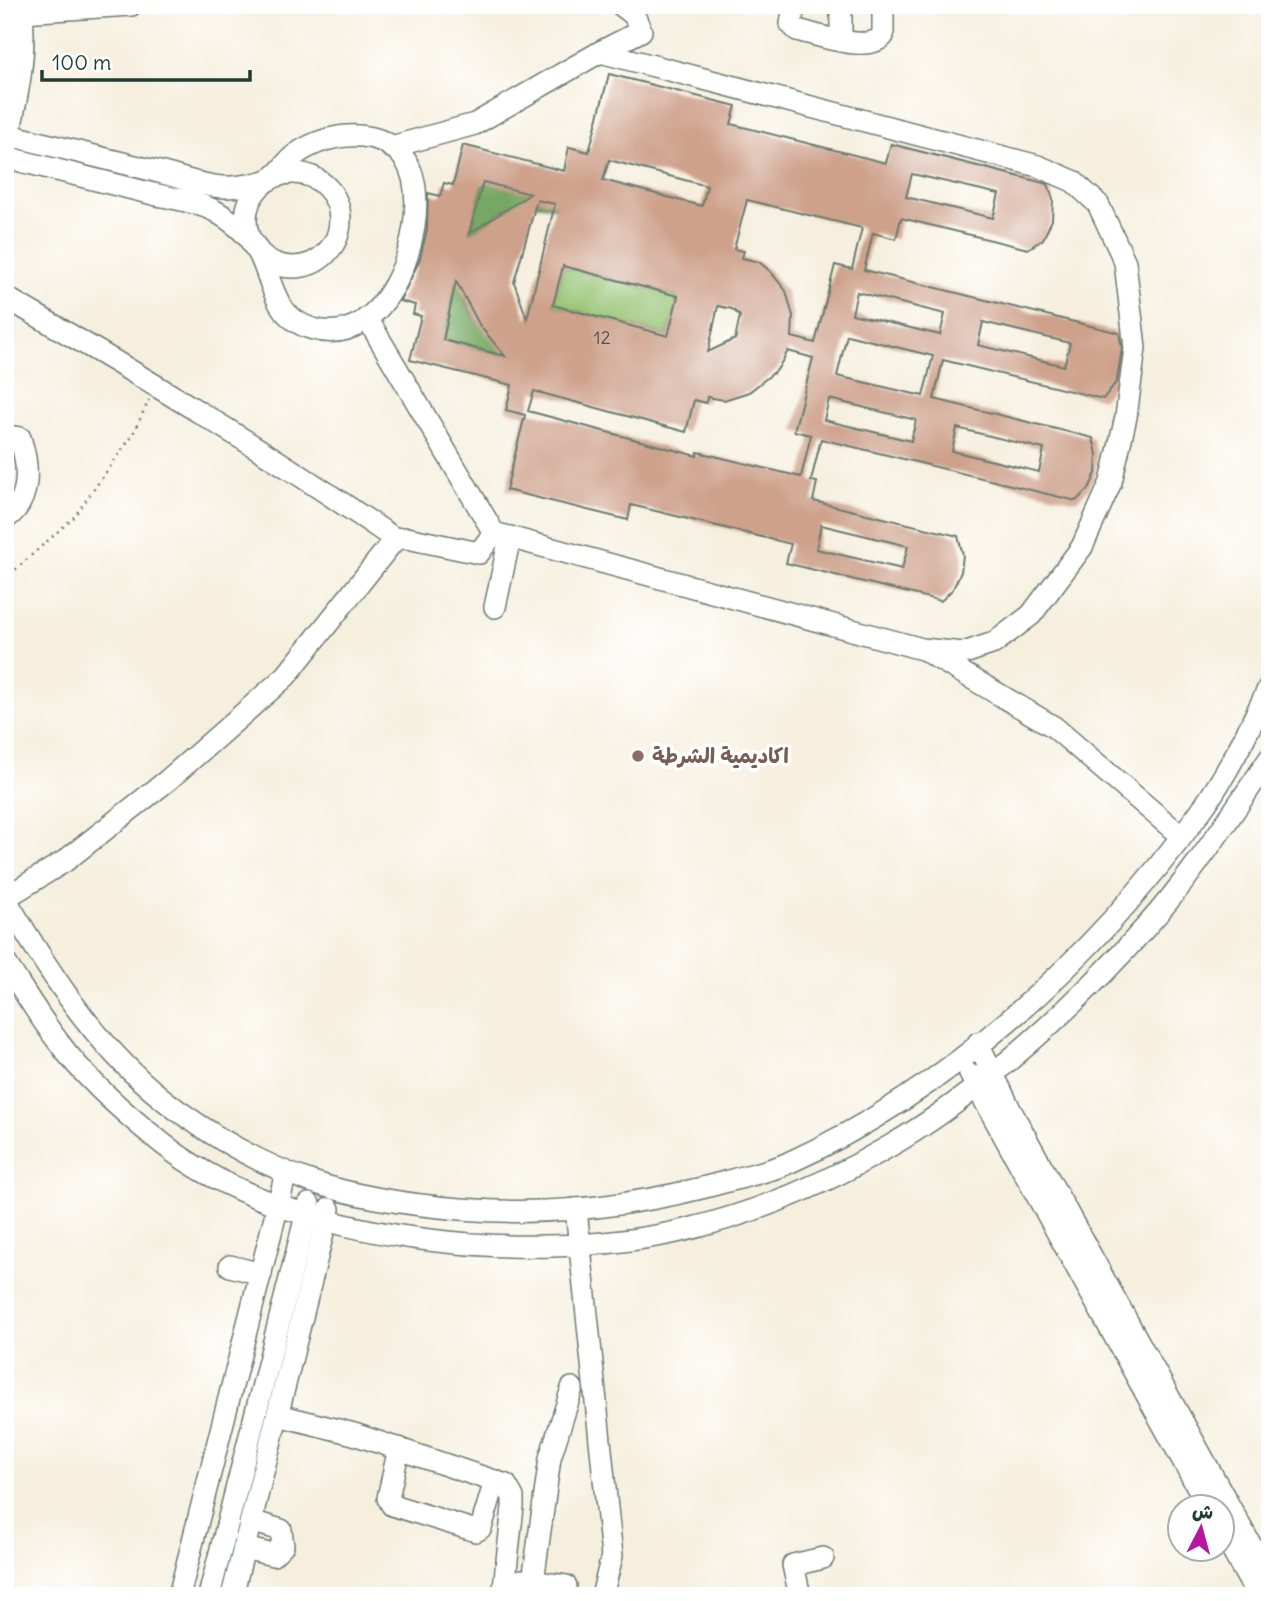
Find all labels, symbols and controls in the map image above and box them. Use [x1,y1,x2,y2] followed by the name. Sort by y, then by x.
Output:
[42,38,250,82] scale bar
[52,49,111,76] text: 100 m
[593,326,611,349] house number: 12
[652,742,789,769] place label: اكاديمية الشرطة
[630,748,646,764] marker: اكاديمية الشرطة
[1166,1492,1236,1562] north arrow
[1191,1498,1215,1524] text: ش

